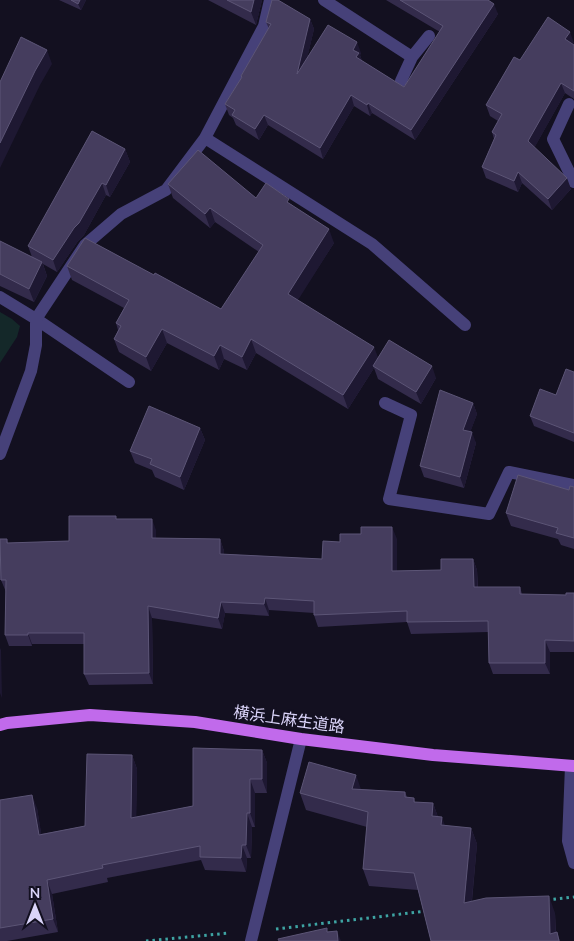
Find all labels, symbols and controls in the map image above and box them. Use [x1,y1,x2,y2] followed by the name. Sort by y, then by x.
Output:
[232,701,346,739] street label: 横浜上麻生道路
[10,881,60,931] north arrow
[30,884,40,903] text: N

